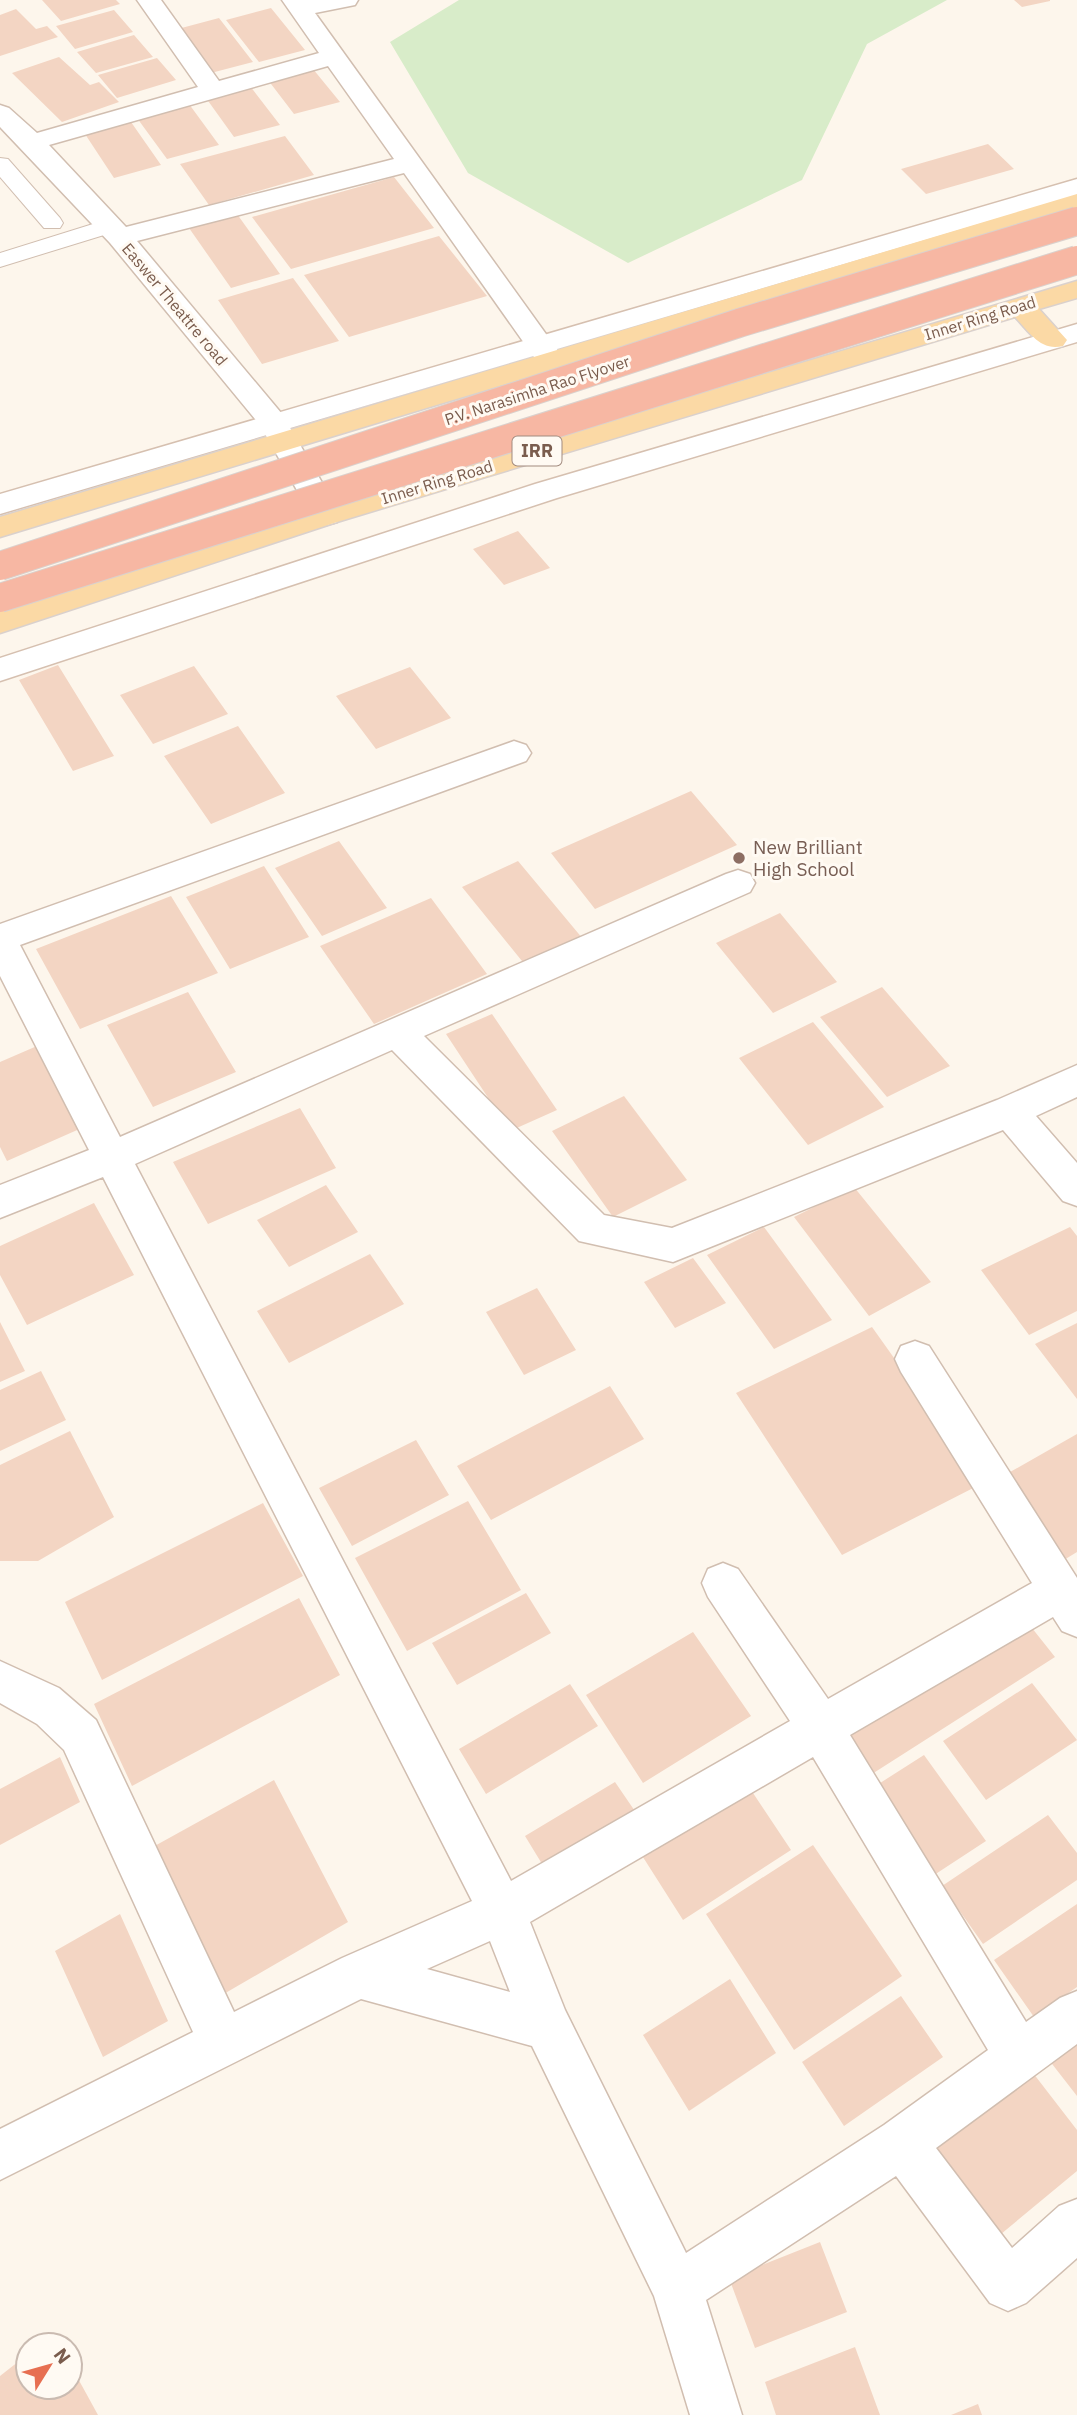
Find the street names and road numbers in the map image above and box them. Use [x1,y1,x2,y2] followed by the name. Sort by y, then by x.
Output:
[118,239,232,369] street label: Easwer Theattre road
[922,292,1038,344] street label: Inner Ring Road
[442,351,632,429] street label: P.V. Narasimha Rao Flyover
[512,436,562,466] road number: IRR
[379,456,495,508] street label: Inner Ring Road

